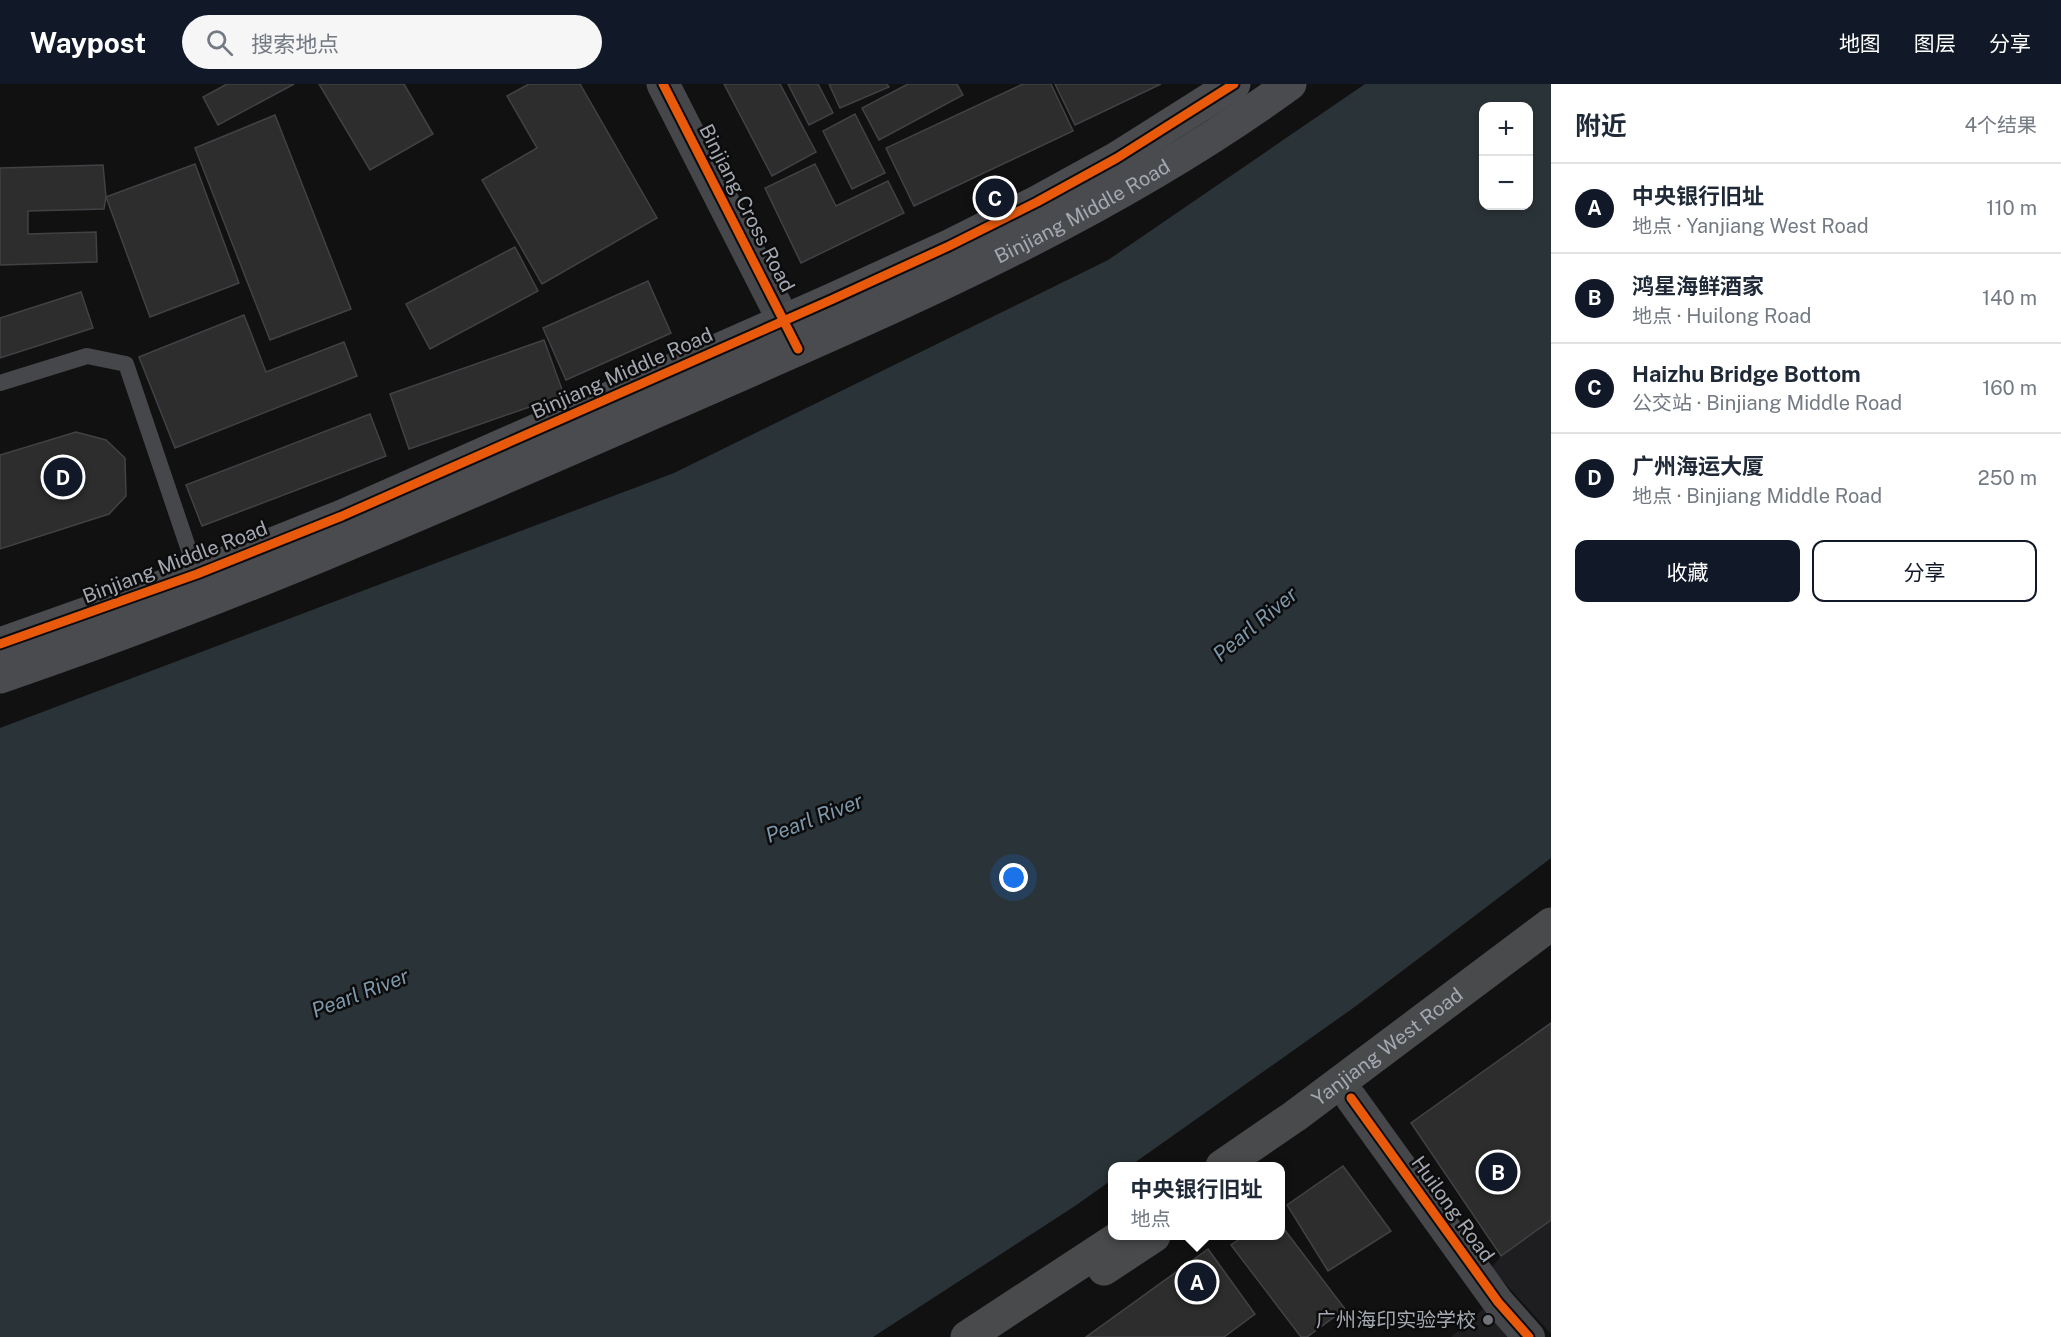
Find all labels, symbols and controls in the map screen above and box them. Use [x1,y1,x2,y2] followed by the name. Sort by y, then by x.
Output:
[182,15,602,69] search box
[30,26,146,59] text: Waypost
[203,26,236,59] icon: search
[251,31,339,57] text: 搜索地点
[1839,31,1881,56] text: 地图
[1914,31,1956,56] text: 图层
[1989,31,2031,56] text: 分享
[1479,102,1533,210] map controls
[1479,102,1533,156] button: +
[1575,110,1627,141] text: 附近
[1964,113,2037,137] text: 4个结果
[694,120,800,296] street label: Binjiang Cross Road
[991,154,1174,269] street label: Binjiang Middle Road
[1479,156,1533,210] button: −
[976,176,1014,220] pin: C
[1632,183,1764,209] text: 中央银行旧址
[1587,196,1602,220] text: A
[1986,196,2037,220] text: 110 m
[1632,214,1869,238] text: 地点 · Yanjiang West Road
[1632,273,1764,299] text: 鸿星海鲜酒家
[1588,286,1601,310] text: B
[1982,286,2037,310] text: 140 m
[1632,304,1811,328] text: 地点 · Huilong Road
[528,322,716,424] street label: Binjiang Middle Road
[1632,361,1861,387] text: Haizhu Bridge Bottom
[1587,376,1602,400] text: C
[1982,376,2037,400] text: 160 m
[1632,391,1902,415] text: 公交站 · Binjiang Middle Road
[1632,453,1764,479] text: 广州海运大厦
[44,454,82,500] pin: D
[1587,466,1602,490] text: D
[1978,466,2037,490] text: 250 m
[1632,484,1882,508] text: 地点 · Binjiang Middle Road
[79,516,271,608] street label: Binjiang Middle Road
[1575,540,1800,602] button: 收藏
[1812,540,2037,602] button: 分享
[1208,581,1303,666] water label: Pearl River
[762,788,867,848] water label: Pearl River
[999,863,1028,892] your location
[308,963,413,1023] water label: Pearl River
[1307,982,1468,1111] street label: Yanjiang West Road
[1478,1150,1518,1194] pin: B
[1406,1151,1500,1267] street label: Huilong Road
[1108,1162,1285,1240] popup
[1130,1176,1263,1202] text: 中央银行旧址
[1130,1207,1170,1231] text: 地点
[1178,1260,1216,1304] pin: A
[1316,1308,1476,1332] place label: 广州海印实验学校
[1481,1313,1495,1327] marker: 广州海印实验学校

